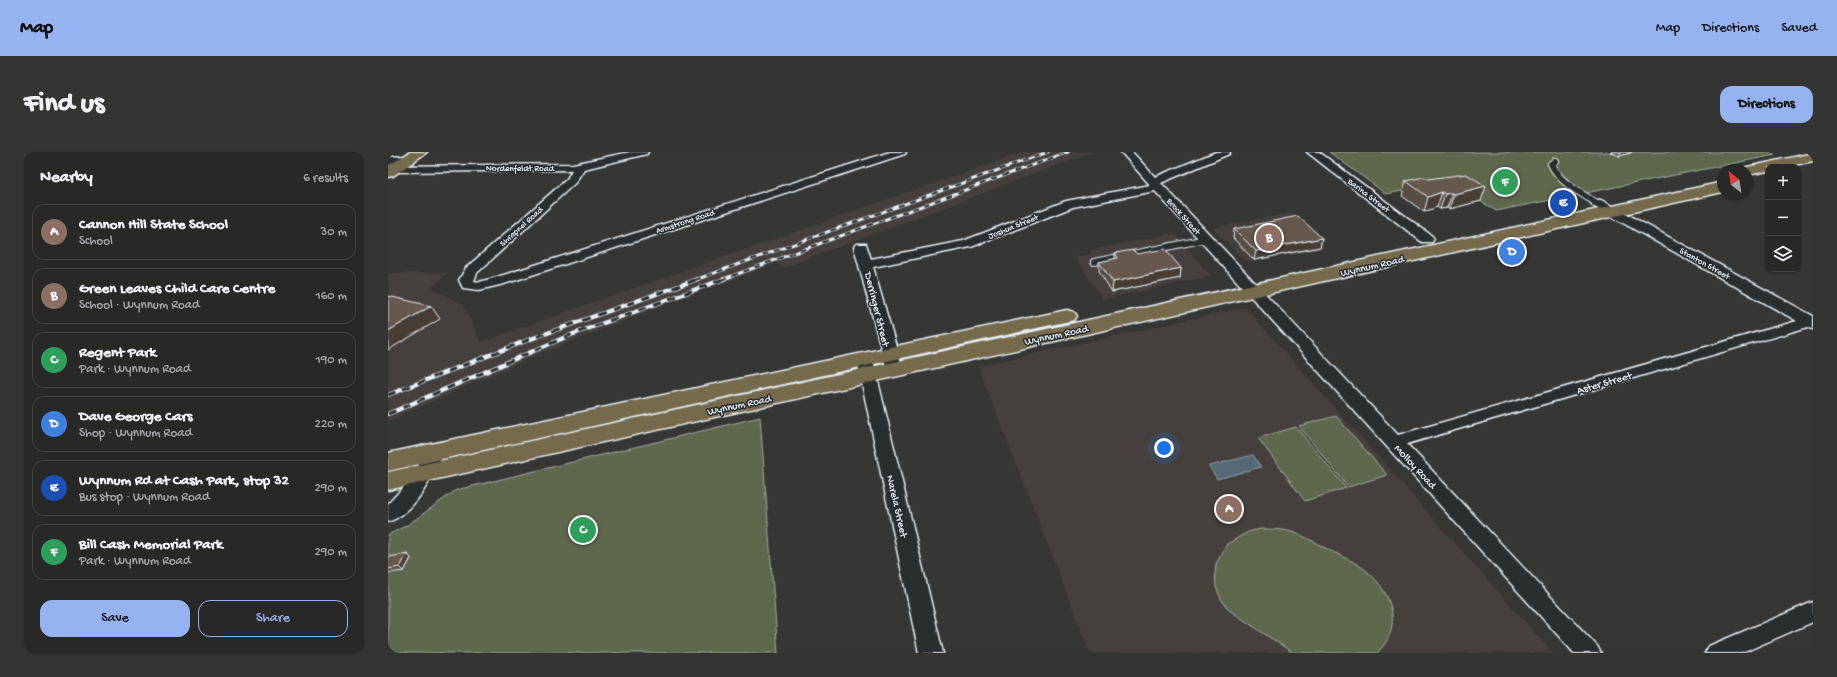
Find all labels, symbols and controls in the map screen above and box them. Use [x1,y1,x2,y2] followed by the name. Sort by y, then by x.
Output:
[20,17,53,40] text: Map
[1656,20,1680,37] text: Map
[1702,20,1759,37] text: Directions
[1781,20,1817,37] text: Saved
[1720,86,1813,123] button: Directions
[24,88,104,121] text: Find us
[486,164,555,175] street label: Nordenfeldt Road
[1717,164,1753,200] north arrow
[1765,164,1801,272] map controls
[1765,164,1801,200] button: +
[1492,167,1518,197] pin: F
[40,168,93,188] text: Nearby
[303,171,348,186] text: 6 results
[1344,176,1392,216] street label: Barina Street
[1550,188,1576,218] pin: E
[1163,196,1203,239] street label: Brock Street
[1765,200,1801,236] button: −
[498,204,546,249] street label: Shrapnel Road
[655,208,717,237] street label: Armstrong Road
[987,212,1041,242] street label: Joshua Street
[79,216,228,234] text: Cannon Hill State School
[1256,223,1282,253] pin: B
[50,225,58,240] text: A
[321,225,347,240] text: 30 m
[79,234,113,249] text: School
[1765,236,1801,272] button: layers
[1499,237,1525,267] pin: D
[1677,246,1733,283] street label: Stanton Street
[1340,253,1407,280] street label: Wynnum Road
[861,270,891,349] street label: Derringer Street
[79,280,275,298] text: Green Leaves Child Care Centre
[51,289,57,304] text: B
[315,289,347,304] text: 160 m
[79,298,200,313] text: School · Wynnum Road
[1023,323,1091,349] street label: Wynnum Road
[79,344,156,362] text: Regent Park
[50,353,58,368] text: C
[316,353,347,368] text: 190 m
[79,362,191,377] text: Park · Wynnum Road
[1576,370,1635,397] street label: Aster Street
[706,393,774,419] street label: Wynnum Road
[79,408,192,426] text: Dave George Cars
[50,417,58,432] text: D
[315,417,347,432] text: 220 m
[79,426,192,441] text: Shop · Wynnum Road
[1154,438,1174,458] your location
[1391,443,1439,493] street label: Molloy Road
[79,472,289,490] text: Wynnum Rd at Cash Park, stop 32
[883,474,909,540] street label: Narela Street
[50,481,58,496] text: E
[314,481,347,496] text: 290 m
[79,490,210,505] text: Bus stop · Wynnum Road
[1216,494,1242,524] pin: A
[570,515,596,545] pin: C
[79,536,223,554] text: Bill Cash Memorial Park
[51,545,57,560] text: F
[314,545,347,560] text: 290 m
[79,554,191,569] text: Park · Wynnum Road
[40,600,190,637] button: Save
[198,600,348,637] button: Share

